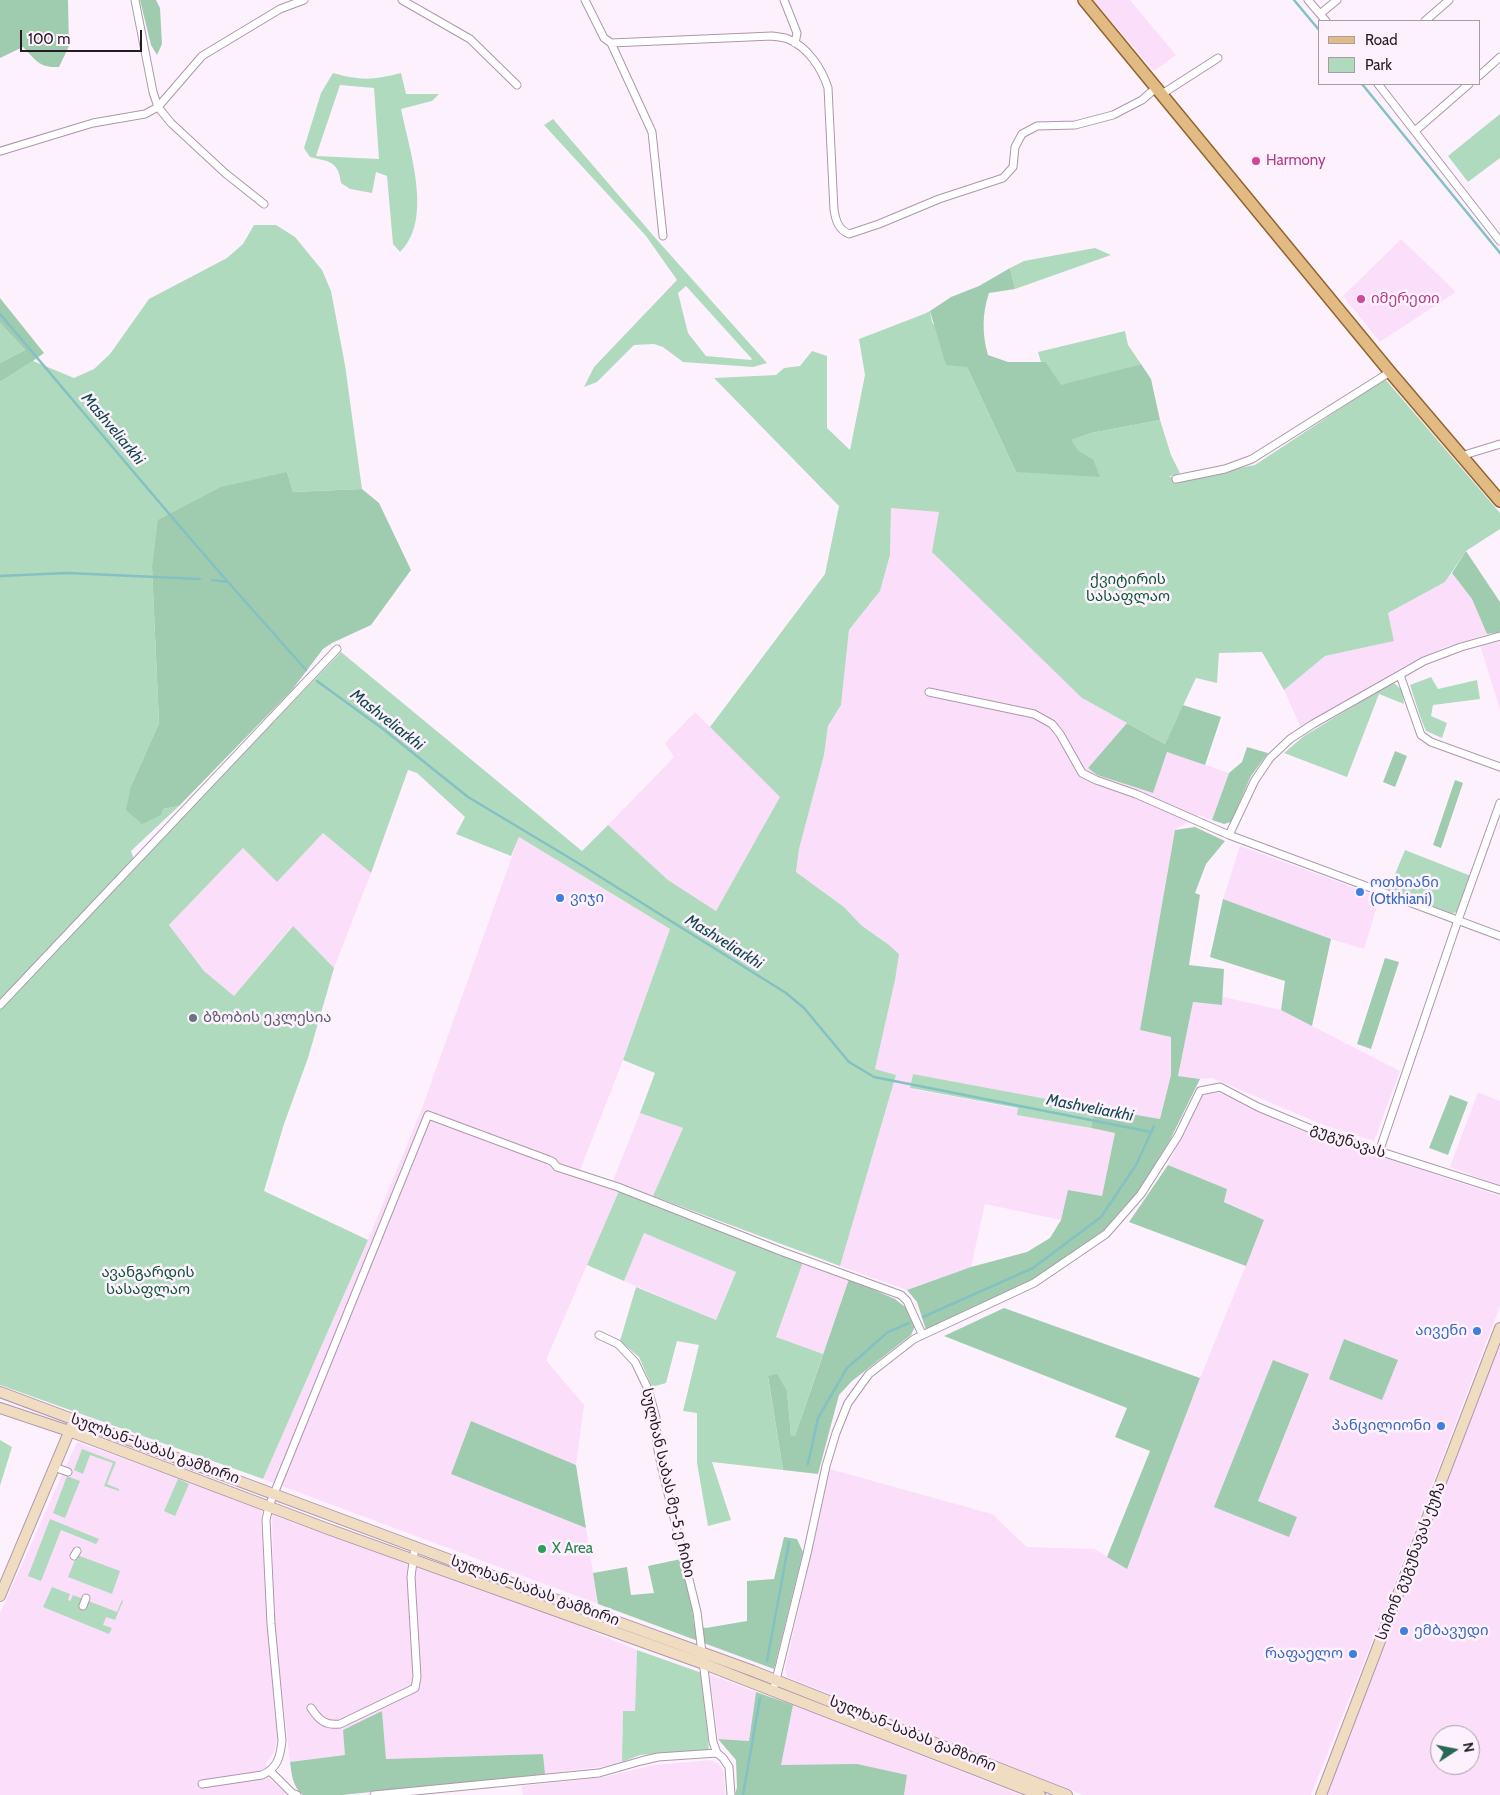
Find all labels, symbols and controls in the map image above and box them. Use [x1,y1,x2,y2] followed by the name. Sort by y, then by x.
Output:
[22,20,145,52] scale bar
[1318,20,1480,85] legend
[28,30,70,48] text: 100 m
[1365,31,1398,49] text: Road
[1365,56,1392,74] text: Park
[1266,152,1326,170] place label: Harmony
[1250,155,1262,167] marker: Harmony
[1371,290,1440,308] place label: იმერეთი
[1355,293,1367,305] marker: იმერეთი
[77,389,149,469] water label: Mashveliarkhi
[1086,571,1170,606] park label: ქვიტირის სასაფლაო
[346,685,428,755] water label: Mashveliarkhi
[1370,874,1439,909] place label: ოთხიანი (Otkhiani)
[1354,886,1366,898] marker: ოთხიანი (Otkhiani)
[570,889,604,907] place label: ვიჯი
[554,892,566,904] marker: ვიჯი
[682,911,766,973] water label: Mashveliarkhi
[203,1009,332,1027] place label: ბზობის ეკლესია
[187,1012,199,1024] marker: ბზობის ეკლესია
[1045,1090,1135,1126] water label: Mashveliarkhi
[1308,1120,1388,1162] street label: გუგუნავას
[101,1264,195,1299] park label: ავანგარდის სასაფლაო
[1415,1322,1467,1340] place label: აივენი
[1471,1325,1483,1337] marker: აივენი
[637,1387,699,1579] street label: სულხან საბას მე-5 ე ჩიხი
[68,1410,242,1488] street label: სულხან-საბას გამზირი
[1332,1417,1431,1435] place label: პანცილიონი
[1435,1420,1447,1432] marker: პანცილიონი
[1372,1479,1450,1643] street label: სიმონ გუგუნავას ქუჩა
[552,1540,593,1558] place label: X Area
[536,1543,548,1555] marker: X Area
[448,1552,622,1630] street label: სულხან-საბას გამზირი
[1414,1622,1489,1640] place label: ემბავუდი
[1398,1625,1410,1637] marker: ემბავუდი
[1265,1645,1343,1663] place label: რაფაელო
[1347,1648,1359,1660] marker: რაფაელო
[827,1692,999,1776] street label: სულხან-საბას გამზირი
[1430,1725,1480,1775] north arrow
[1459,1741,1479,1754] text: N

